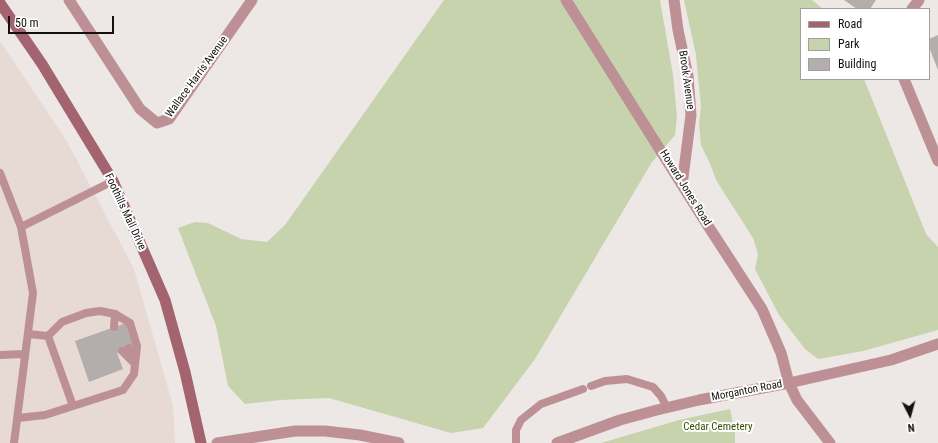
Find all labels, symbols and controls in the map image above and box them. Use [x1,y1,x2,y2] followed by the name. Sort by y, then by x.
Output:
[10,8,116,34] scale bar
[800,8,930,80] legend
[15,16,39,30] text: 50 m
[838,17,862,31] text: Road
[163,34,231,120] street label: Wallace Harris Avenue
[838,37,859,51] text: Park
[675,50,697,110] street label: Brook Avenue
[838,57,876,71] text: Building
[656,148,714,228] street label: Howard Jones Road
[101,172,149,252] street label: Foothills Mall Drive
[711,378,783,404] street label: Morganton Road
[890,395,930,435] north arrow
[683,420,753,434] park label: Cedar Cemetery
[907,421,915,434] text: N

